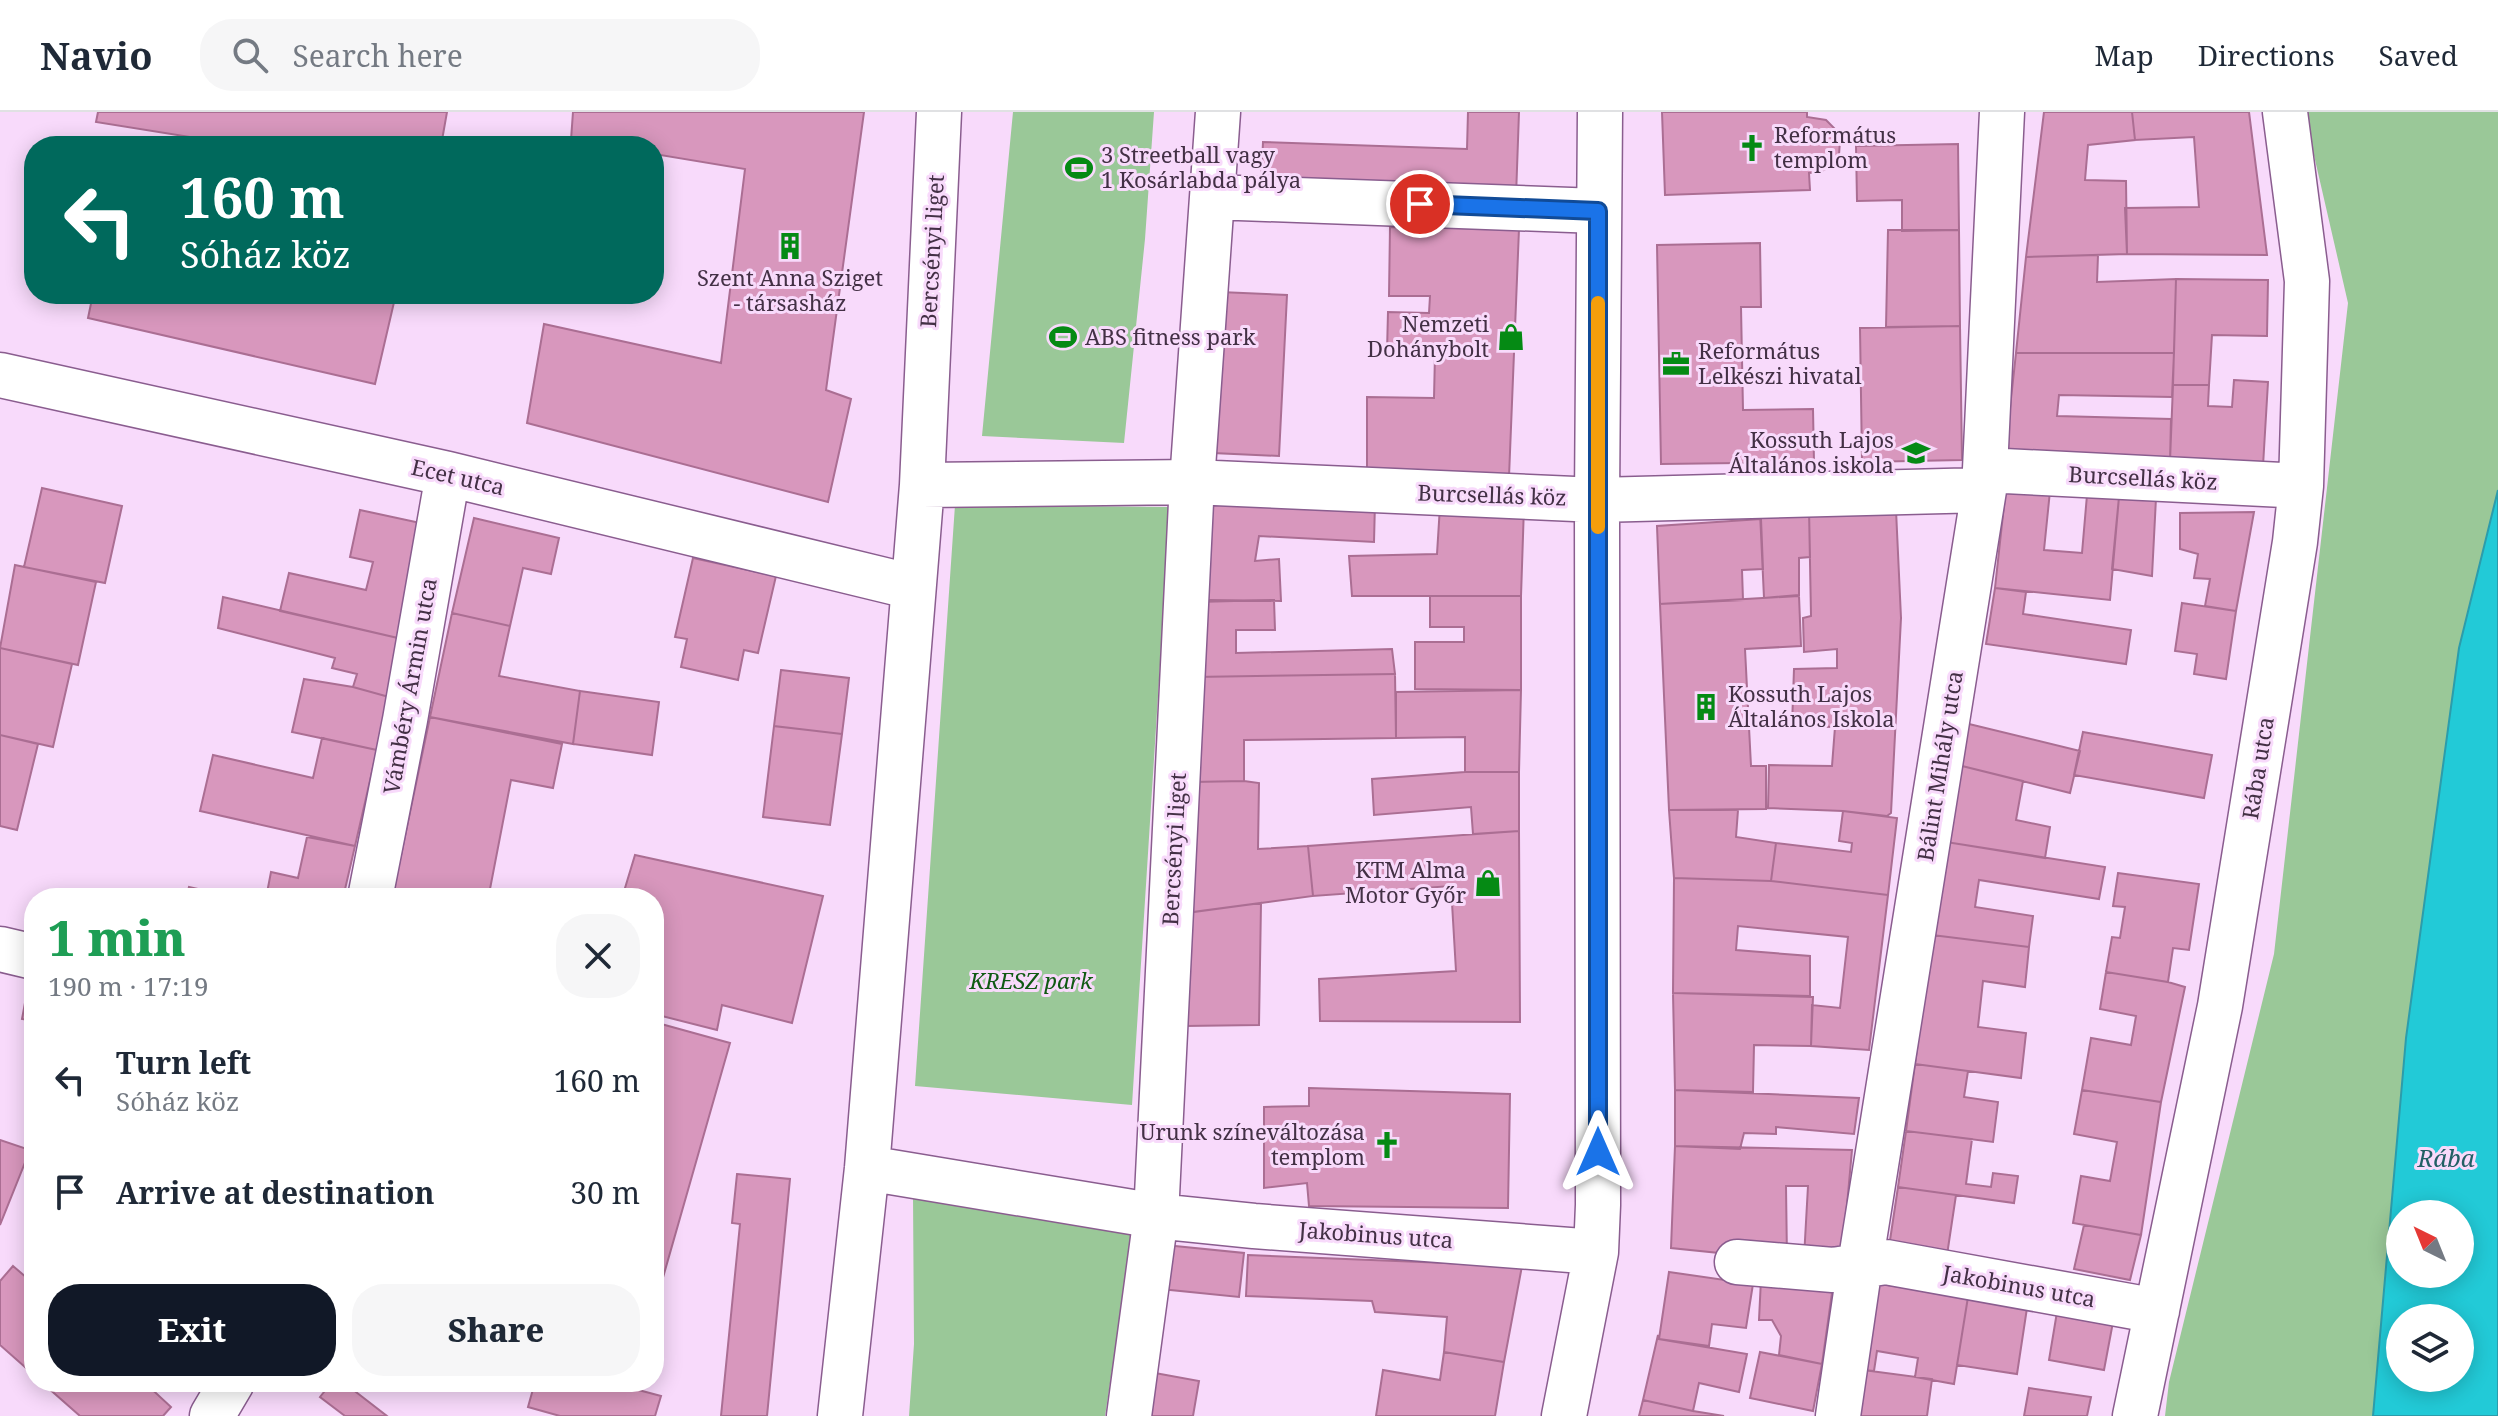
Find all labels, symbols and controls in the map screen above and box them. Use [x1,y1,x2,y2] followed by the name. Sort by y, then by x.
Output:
[200,19,760,91] search box
[40,29,152,81] text: Navio
[228,33,272,77] icon: search
[292,35,463,76] text: Search here
[2094,36,2154,74] text: Map
[2198,36,2335,74] text: Directions
[2379,36,2458,74] text: Saved
[1774,119,1896,174] place label: Református templom
[1737,133,1767,163] church icon: Református templom
[1101,139,1301,194] place label: 3 Streetball vagy 1 Kosárlabda pálya
[1064,153,1094,183] sports icon: 3 Streetball vagy 1 Kosárlabda pálya
[180,158,345,234] text: 160 m
[48,168,152,272] icon: left
[1386,170,1454,238] pin
[912,173,950,328] street label: Bercsényi liget
[1398,182,1442,226] icon: arrive
[180,230,351,279] text: Sóház köz
[775,231,805,261] building icon: Szent Anna Sziget - társasház
[697,262,883,317] place label: Szent Anna Sziget - társasház
[1367,308,1489,363] place label: Nemzeti Dohánybolt
[1085,321,1256,351] place label: ABS fitness park
[1048,322,1078,352] sports icon: ABS fitness park
[1496,322,1526,352] shop icon: Nemzeti Dohánybolt
[1698,335,1862,390] place label: Református Lelkészi hivatal
[1661,349,1691,379] office icon: Református Lelkészi hivatal
[1729,424,1894,479] place label: Kossuth Lajos Általános iskola
[1901,438,1931,468] school or university icon: Kossuth Lajos Általános iskola
[409,451,508,501] street label: Ecet utca
[2068,458,2218,496] street label: Burcsellás köz
[1417,476,1567,512] street label: Burcsellás köz
[375,575,443,796] street label: Vámbéry Ármin utca
[1909,669,1969,863] street label: Bálint Mihály utca
[1728,678,1895,733] place label: Kossuth Lajos Általános Iskola
[1691,692,1721,722] building icon: Kossuth Lajos Általános Iskola
[2234,714,2280,821] street label: Rába utca
[1154,771,1192,926] street label: Bercsényi liget
[1345,854,1467,909] place label: KTM Alma Motor Győr
[1473,868,1503,898] shop icon: KTM Alma Motor Győr
[48,905,186,970] text: 1 min
[556,914,640,998] button: close
[969,965,1094,995] park label: KRESZ park
[48,968,209,1004] text: 190 m · 17:19
[116,1042,251,1083] text: Turn left
[48,1058,92,1102] icon: left
[554,1060,640,1101] text: 160 m
[116,1083,239,1119] text: Sóház köz
[1556,1110,1640,1194] position arrow
[1140,1116,1365,1171] place label: Urunk színeváltozása templom
[1372,1130,1402,1160] church icon: Urunk színeváltozása templom
[2416,1141,2475,1174] water label: Rába
[48,1170,92,1214] icon: arrive
[116,1172,435,1213] text: Arrive at destination
[570,1172,640,1213] text: 30 m
[2386,1200,2474,1288] north arrow
[2386,1200,2474,1392] map controls
[1297,1214,1454,1254] street label: Jakobinus utca
[1939,1257,2098,1313] street label: Jakobinus utca
[48,1284,336,1376] button: Exit
[352,1284,640,1376] button: Share
[2386,1304,2474,1392] button: layers

